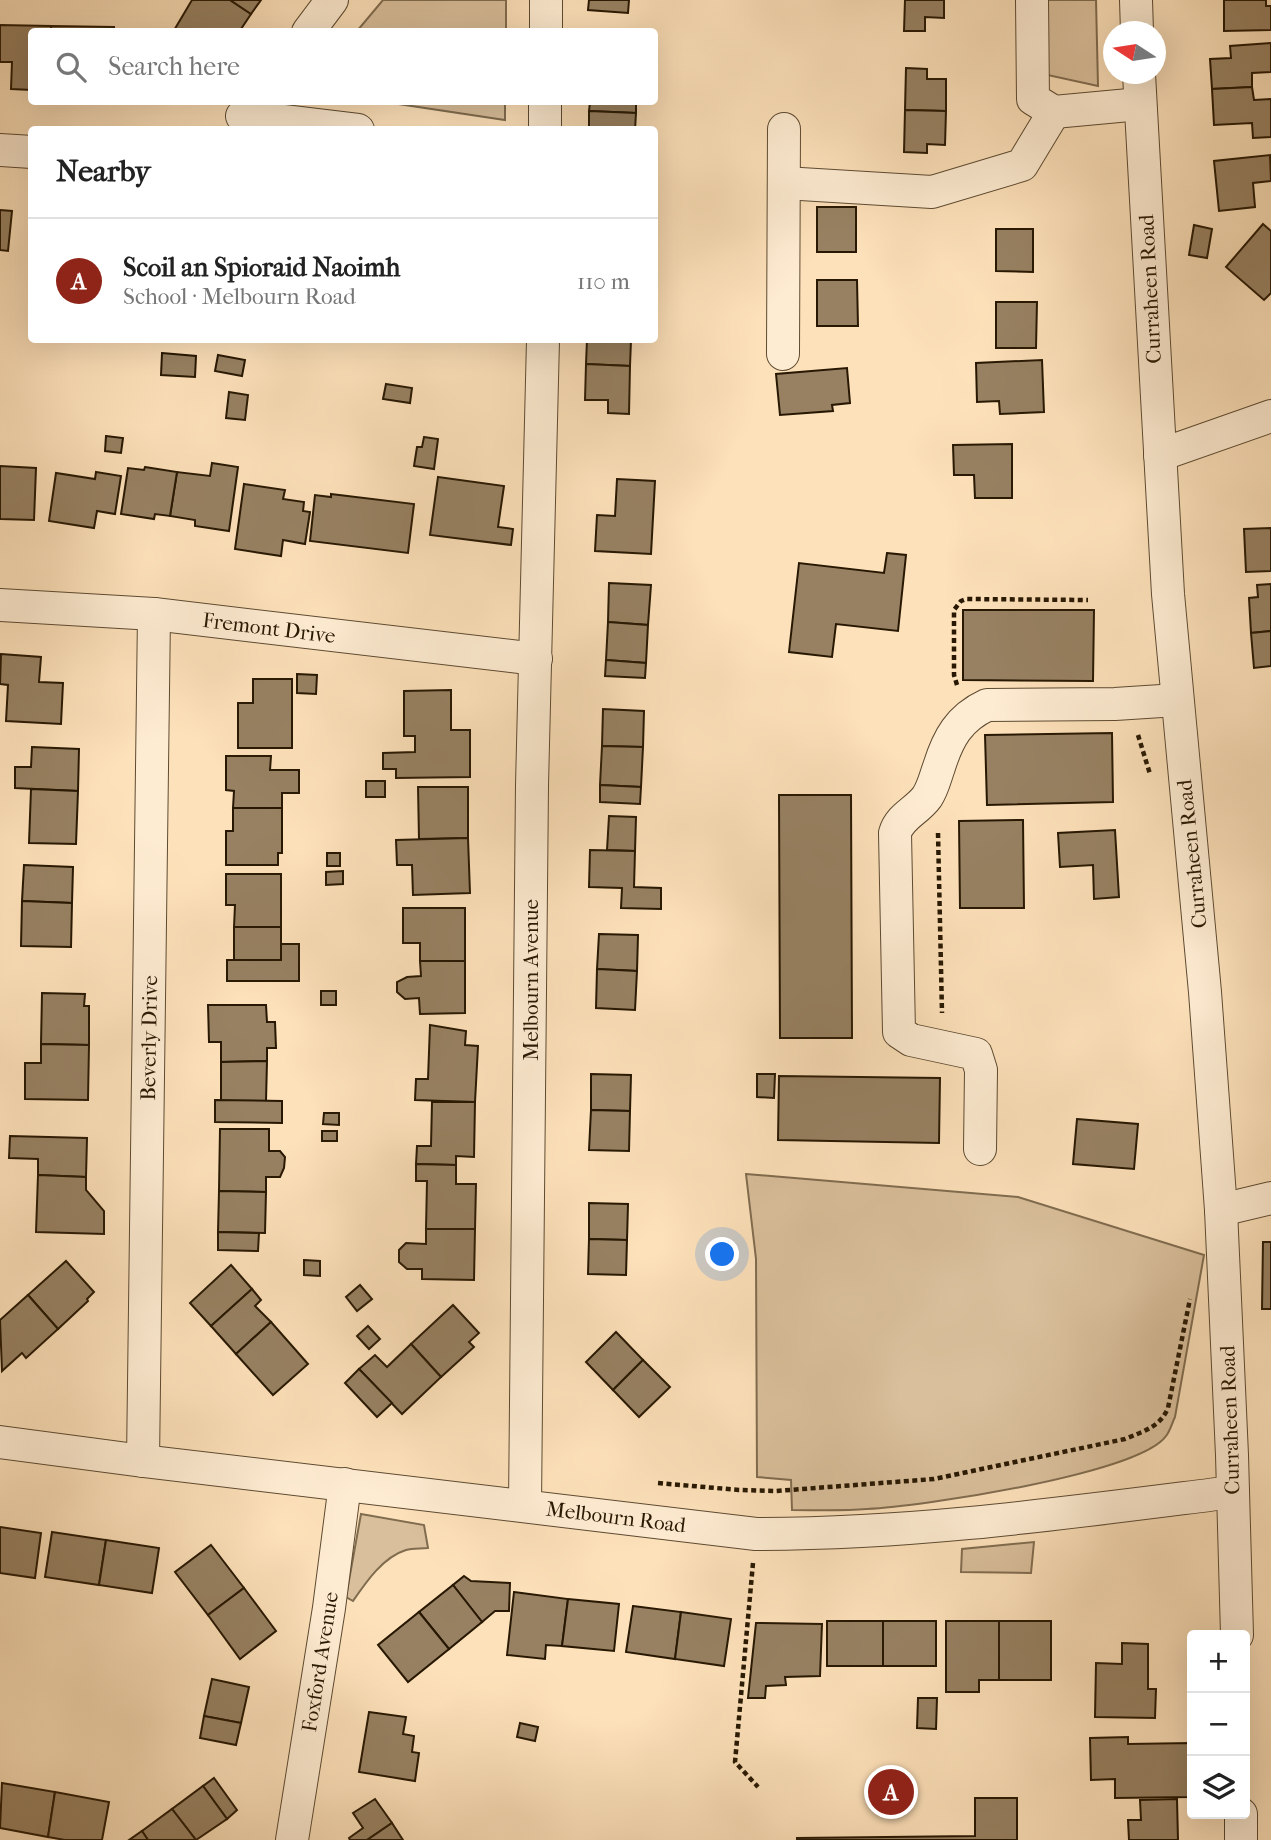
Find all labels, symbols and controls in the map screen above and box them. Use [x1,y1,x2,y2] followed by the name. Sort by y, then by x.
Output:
[1103,21,1166,84] north arrow
[28,28,658,105] search box
[52,48,90,86] icon: search
[108,51,240,82] text: Search here
[56,154,151,189] text: Nearby
[1134,213,1166,364] street label: Curraheen Road
[123,252,400,283] text: Scoil an Spioraid Naoimh
[72,268,86,295] text: A
[577,268,630,295] text: 110 m
[123,283,356,310] text: School · Melbourn Road
[201,608,337,648] street label: Fremont Drive
[1172,778,1212,930] street label: Curraheen Road
[519,899,543,1061] street label: Melbourn Avenue
[136,975,162,1101] street label: Beverly Drive
[705,1237,739,1271] your location
[1215,1344,1245,1495] street label: Curraheen Road
[545,1497,688,1538] street label: Melbourn Road
[297,1590,343,1734] street label: Foxford Avenue
[1187,1630,1250,1819] map controls
[1187,1630,1250,1693] button: +
[1187,1693,1250,1756] button: −
[1187,1756,1250,1819] button: layers
[868,1766,914,1818] pin: A

